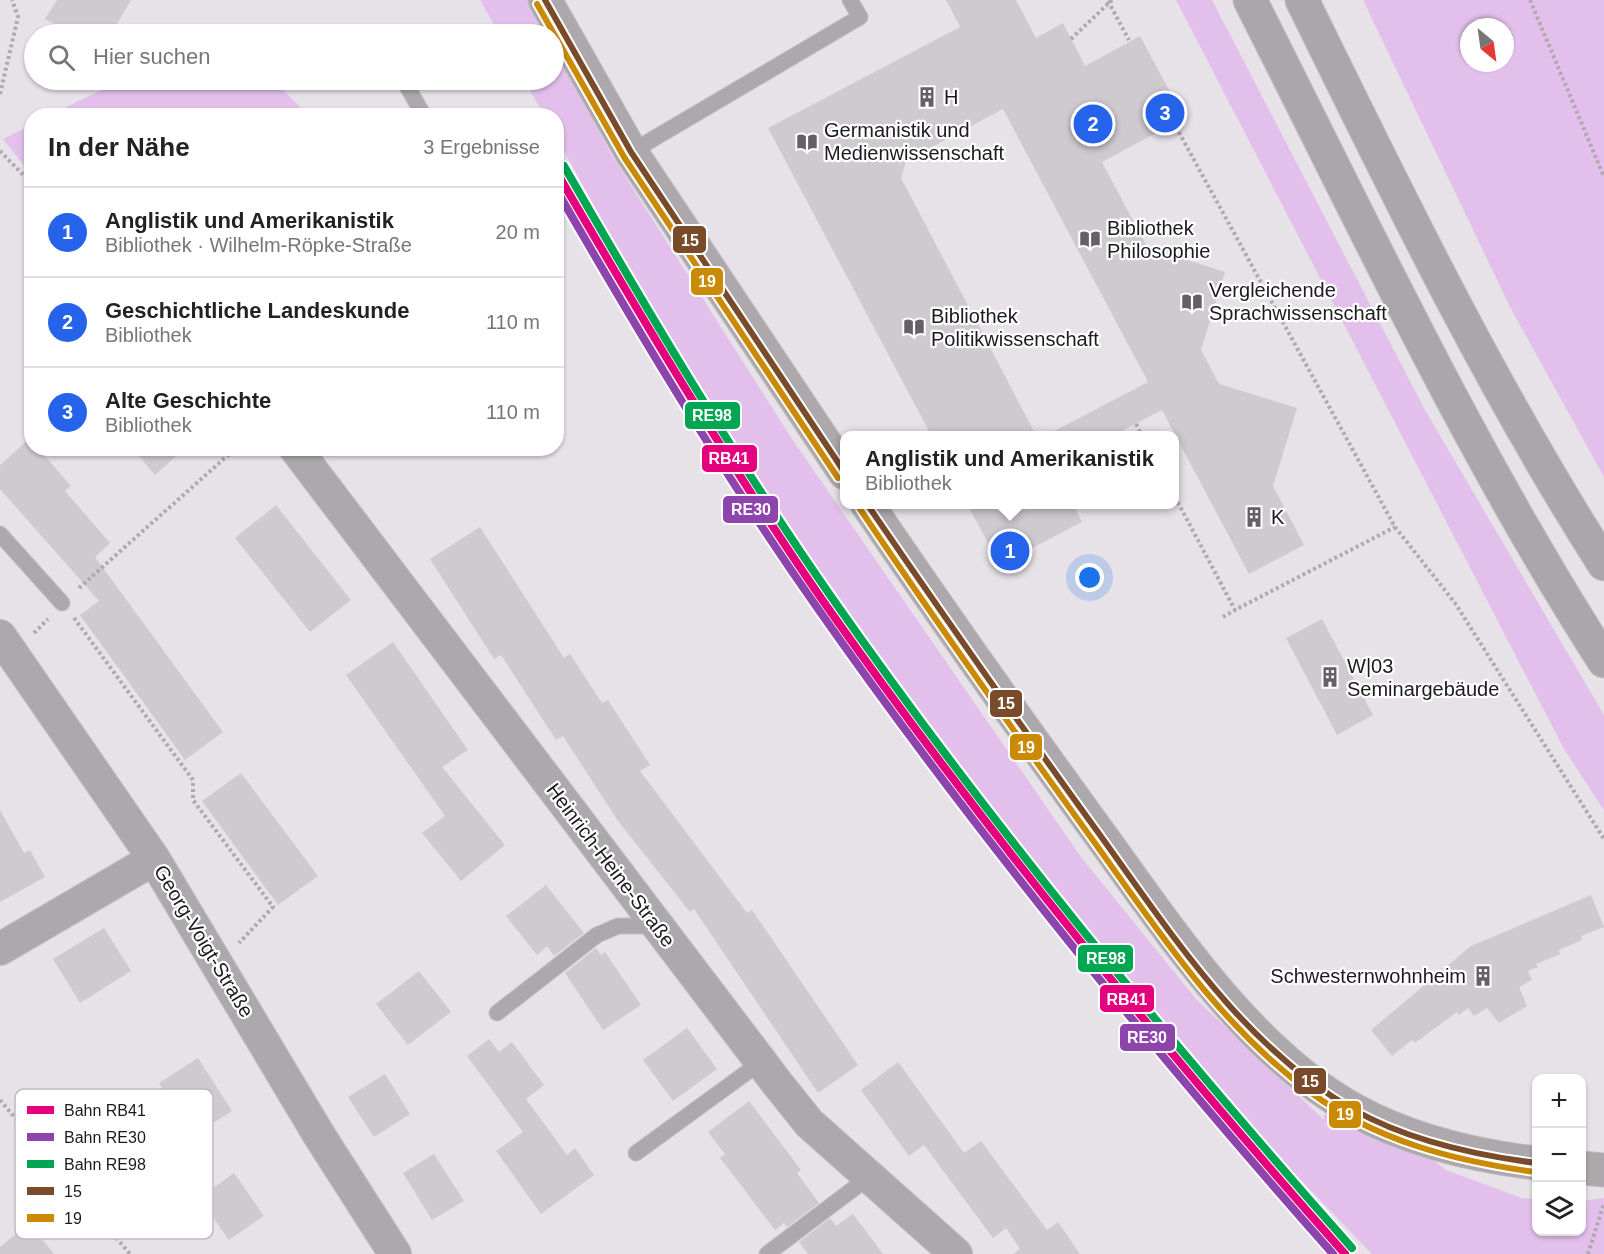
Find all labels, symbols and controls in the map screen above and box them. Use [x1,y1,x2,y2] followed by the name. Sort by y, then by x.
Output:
[1460,18,1514,72] north arrow
[24,24,564,90] search box
[45,41,78,74] icon: search
[93,44,210,69] text: Hier suchen
[915,85,939,109] building icon: H
[944,86,958,108] place label: H
[1146,90,1184,136] pin: 3
[1074,102,1112,146] pin: 2
[824,119,1005,164] place label: Germanistik und Medienwissenschaft
[795,130,819,154] library icon: Germanistik und Medienwissenschaft
[48,132,190,162] text: In der Nähe
[423,136,540,158] text: 3 Ergebnisse
[105,208,394,233] text: Anglistik und Amerikanistik
[1107,217,1210,262] place label: Bibliothek Philosophie
[62,221,73,243] text: 1
[496,221,540,243] text: 20 m
[672,225,707,254] line badge: 15
[1078,227,1102,251] library icon: Bibliothek Philosophie
[681,232,699,249] text: 15
[105,234,412,256] text: Bibliothek · Wilhelm-Röpke-Straße
[690,267,724,296] line badge: 19
[698,273,716,290] text: 19
[1209,279,1387,324] place label: Vergleichende Sprachwissenschaft
[1180,290,1204,314] library icon: Vergleichende Sprachwissenschaft
[105,298,409,323] text: Geschichtliche Landeskunde
[931,305,1099,350] place label: Bibliothek Politikwissenschaft
[62,311,73,333] text: 2
[486,311,540,333] text: 110 m
[902,315,926,339] library icon: Bibliothek Politikwissenschaft
[105,324,192,346] text: Bibliothek
[105,388,271,413] text: Alte Geschichte
[62,401,73,423] text: 3
[486,401,540,423] text: 110 m
[684,401,741,430] line badge: RE98
[692,407,732,424] text: RE98
[105,414,192,436] text: Bibliothek
[840,431,1179,509] popup
[701,444,758,473] line badge: RB41
[865,446,1154,471] text: Anglistik und Amerikanistik
[709,450,750,467] text: RB41
[865,472,952,494] text: Bibliothek
[722,495,779,524] line badge: RE30
[731,501,771,518] text: RE30
[1242,505,1266,529] building icon: K
[1271,506,1285,528] place label: K
[990,528,1030,574] pin: 1
[1075,563,1104,592] your location
[1347,655,1499,700] place label: W|03 Seminargebäude
[1318,665,1342,689] building icon: W|03 Seminargebäude
[989,689,1023,718] line badge: 15
[997,695,1015,712] text: 15
[1009,733,1043,761] line badge: 19
[1017,739,1035,756] text: 19
[542,779,680,951] street label: Heinrich-Heine-Straße
[150,861,258,1021] street label: Georg-Voigt-Straße
[1077,944,1134,973] line badge: RE98
[1086,950,1126,967] text: RE98
[1471,964,1495,988] building icon: Schwesternwohnheim
[1270,965,1466,987] place label: Schwesternwohnheim
[1099,984,1155,1013] line badge: RB41
[1107,991,1148,1008] text: RB41
[1119,1023,1176,1052] line badge: RE30
[1127,1029,1167,1046] text: RE30
[1293,1067,1327,1095] line badge: 15
[1301,1073,1319,1090] text: 15
[1532,1074,1586,1236] map controls
[1532,1074,1586,1128] button: +
[15,1089,213,1239] legend
[1328,1100,1362,1129] line badge: 19
[64,1102,146,1119] text: Bahn RB41
[1336,1106,1354,1123] text: 19
[1532,1128,1586,1182] button: −
[64,1129,146,1146] text: Bahn RE30
[64,1156,146,1173] text: Bahn RE98
[1532,1182,1586,1236] button: layers
[64,1183,82,1200] text: 15
[64,1210,82,1227] text: 19

